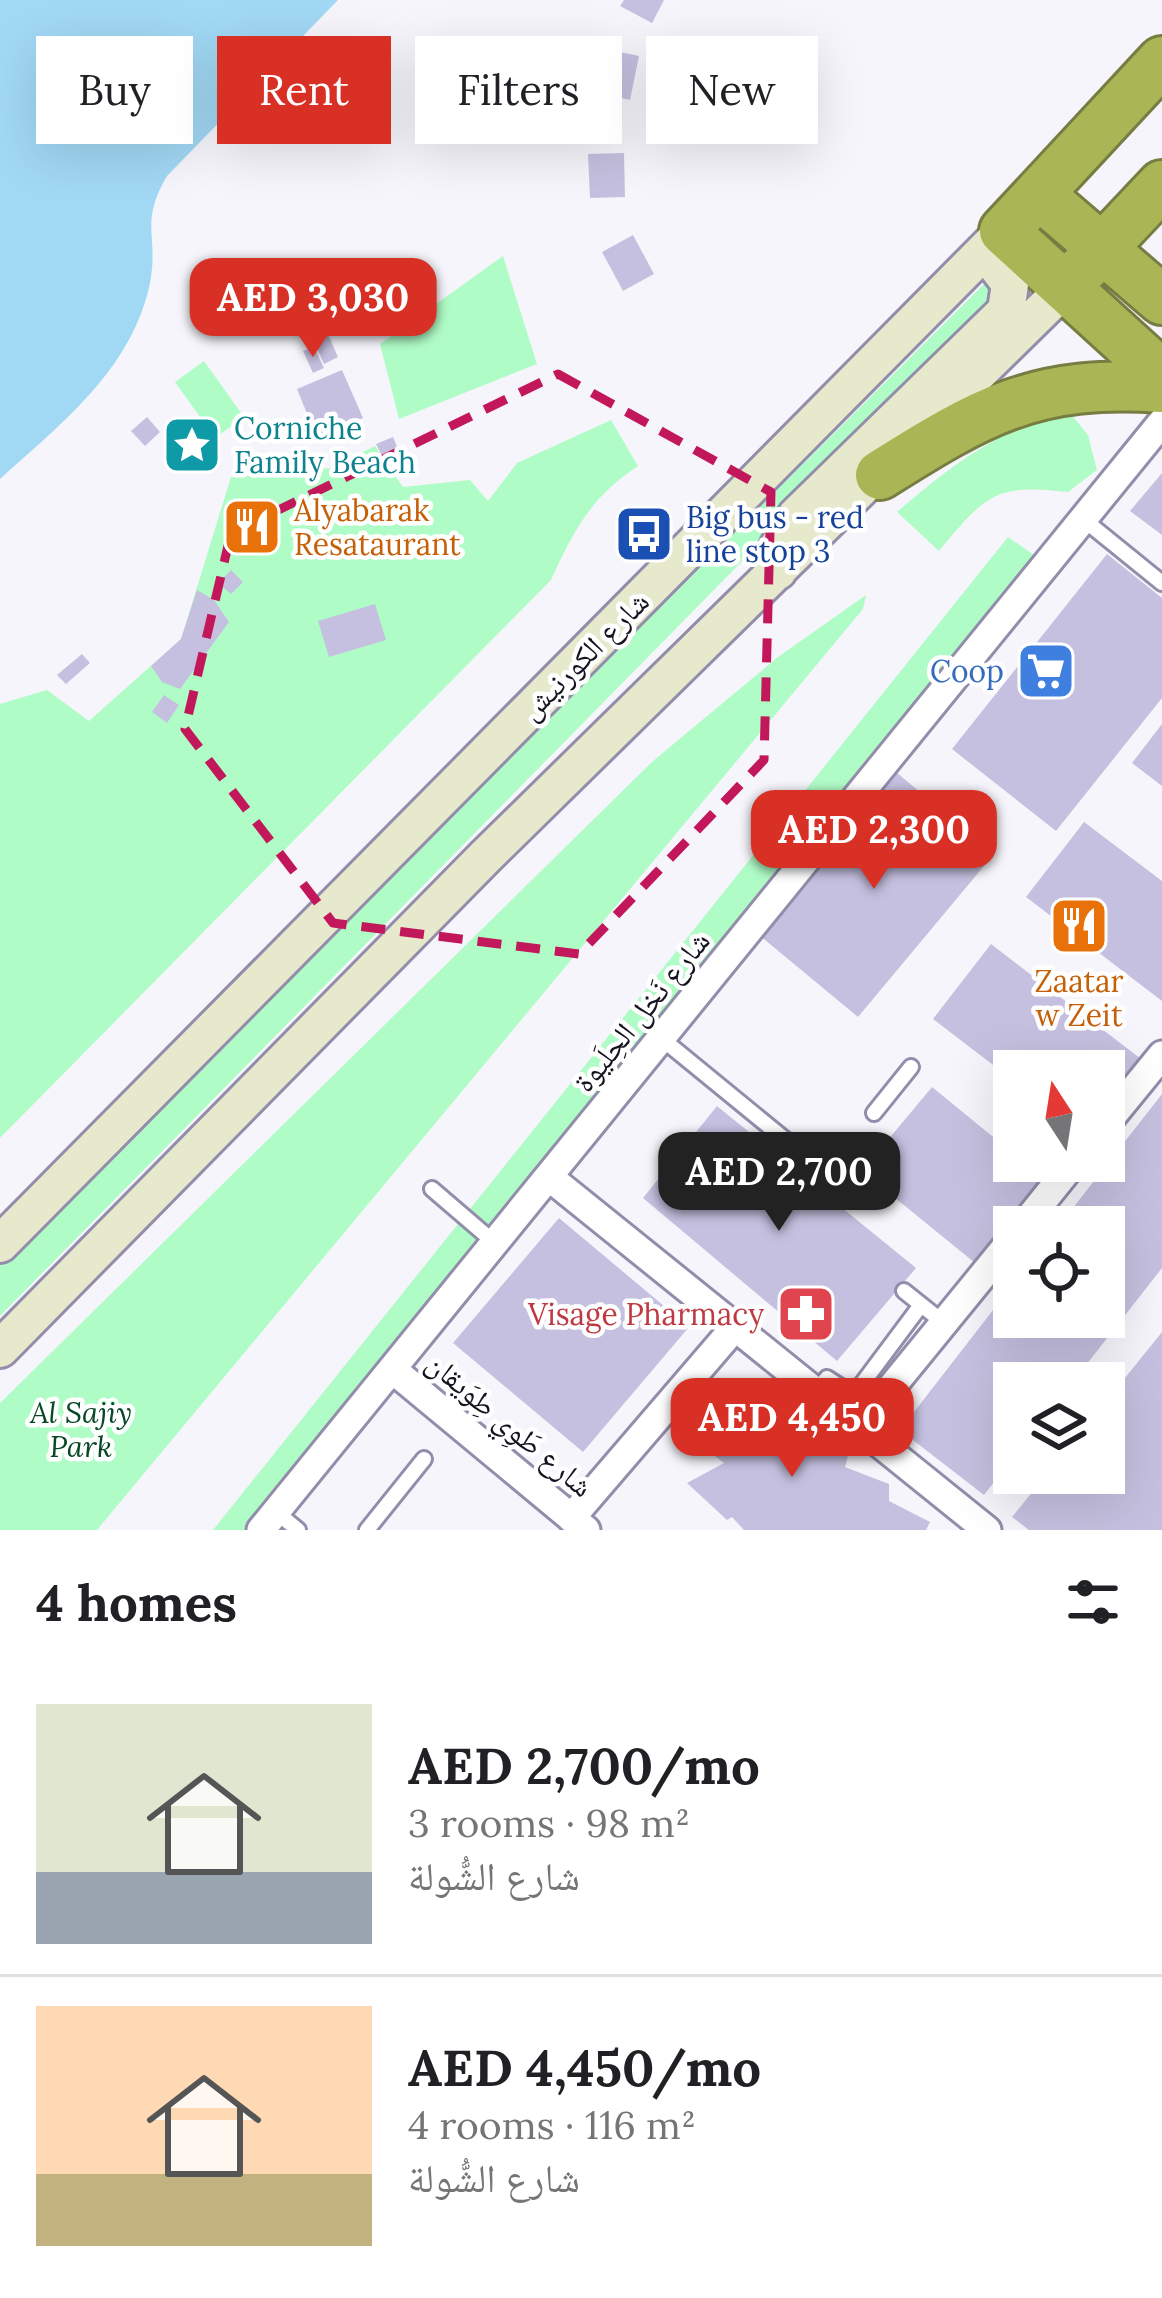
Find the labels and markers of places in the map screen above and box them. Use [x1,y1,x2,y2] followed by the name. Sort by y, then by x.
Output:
[176,258,450,360] pin: AED 3,030
[234,409,416,482] place label: Corniche Family Beach
[161,414,223,476] place icon: Corniche Family Beach
[293,491,461,563] place label: Alyabarak Resataurant
[221,496,283,558] restaurant icon: Alyabarak Resataurant
[686,498,864,570] place label: Big bus - red line stop 3
[613,503,675,565] bus stop icon: Big bus - red line stop 3
[1015,640,1077,702] supermarket icon: Coop
[930,652,1004,690] place label: Coop
[737,790,1011,892] pin: AED 2,300
[1048,895,1110,957] restaurant icon: Zaatar w Zeit
[1034,962,1124,1034] place label: Zaatar w Zeit
[642,1132,916,1234] pin: AED 2,700
[775,1283,837,1345] pharmacy icon: Visage Pharmacy
[527,1295,764,1334] place label: Visage Pharmacy
[655,1378,929,1480] pin: AED 4,450

